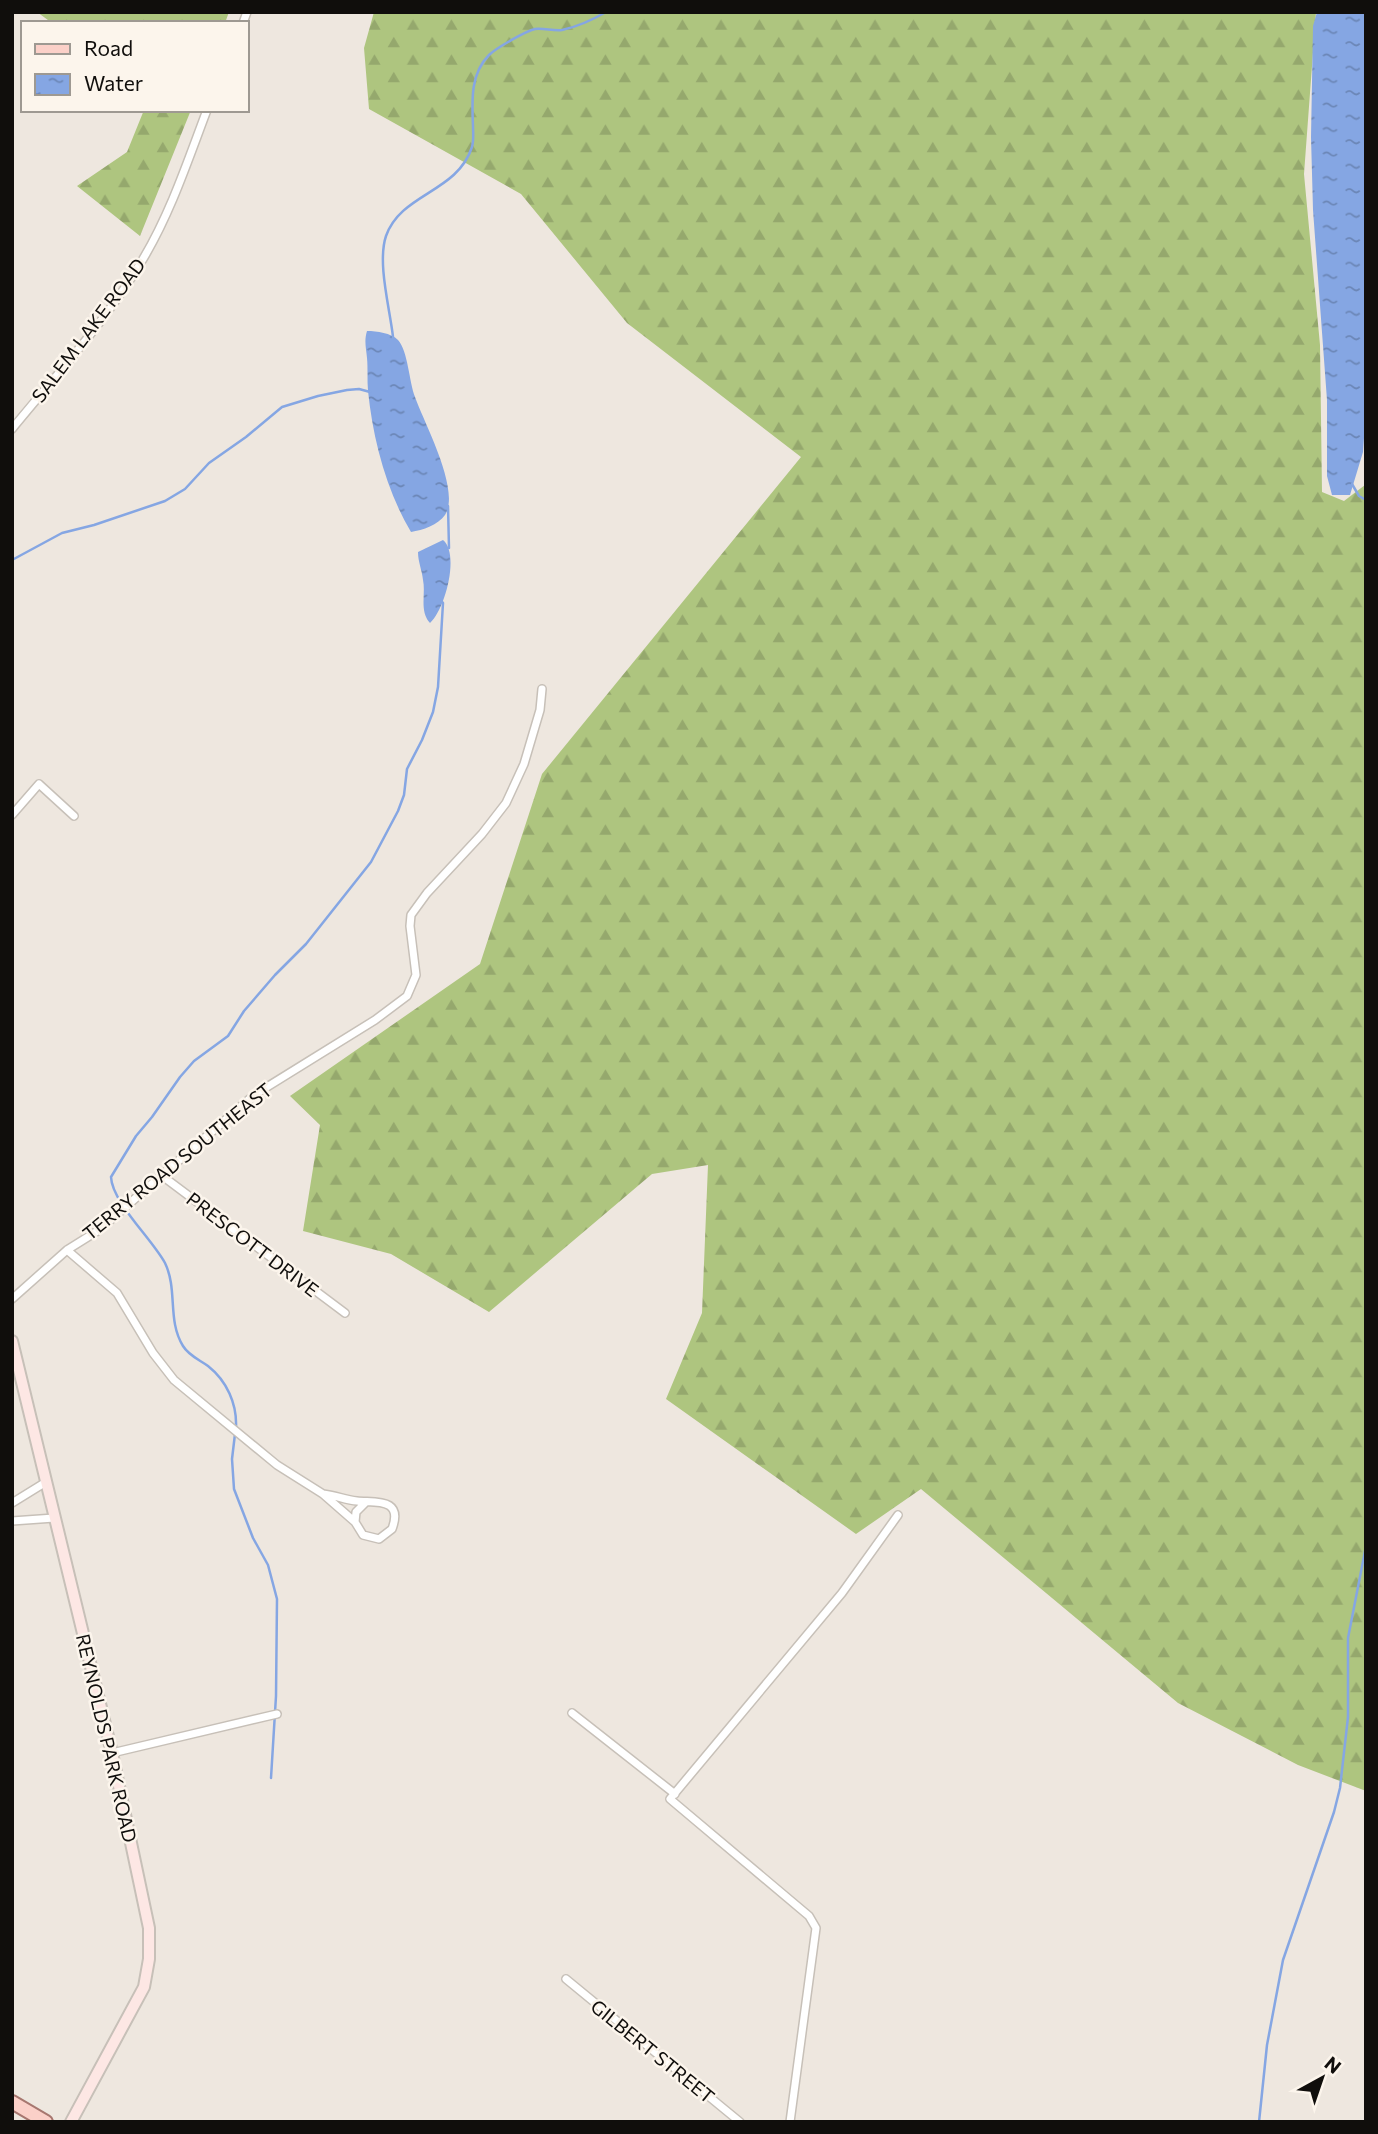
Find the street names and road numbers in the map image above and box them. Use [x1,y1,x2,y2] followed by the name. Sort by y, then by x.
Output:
[26,253,150,407] street label: SALEM LAKE ROAD
[78,1077,276,1245] street label: TERRY ROAD SOUTHEAST
[182,1187,324,1301] street label: PRESCOTT DRIVE
[72,1631,142,1845] street label: REYNOLDS PARK ROAD
[587,1994,719,2108] street label: GILBERT STREET

